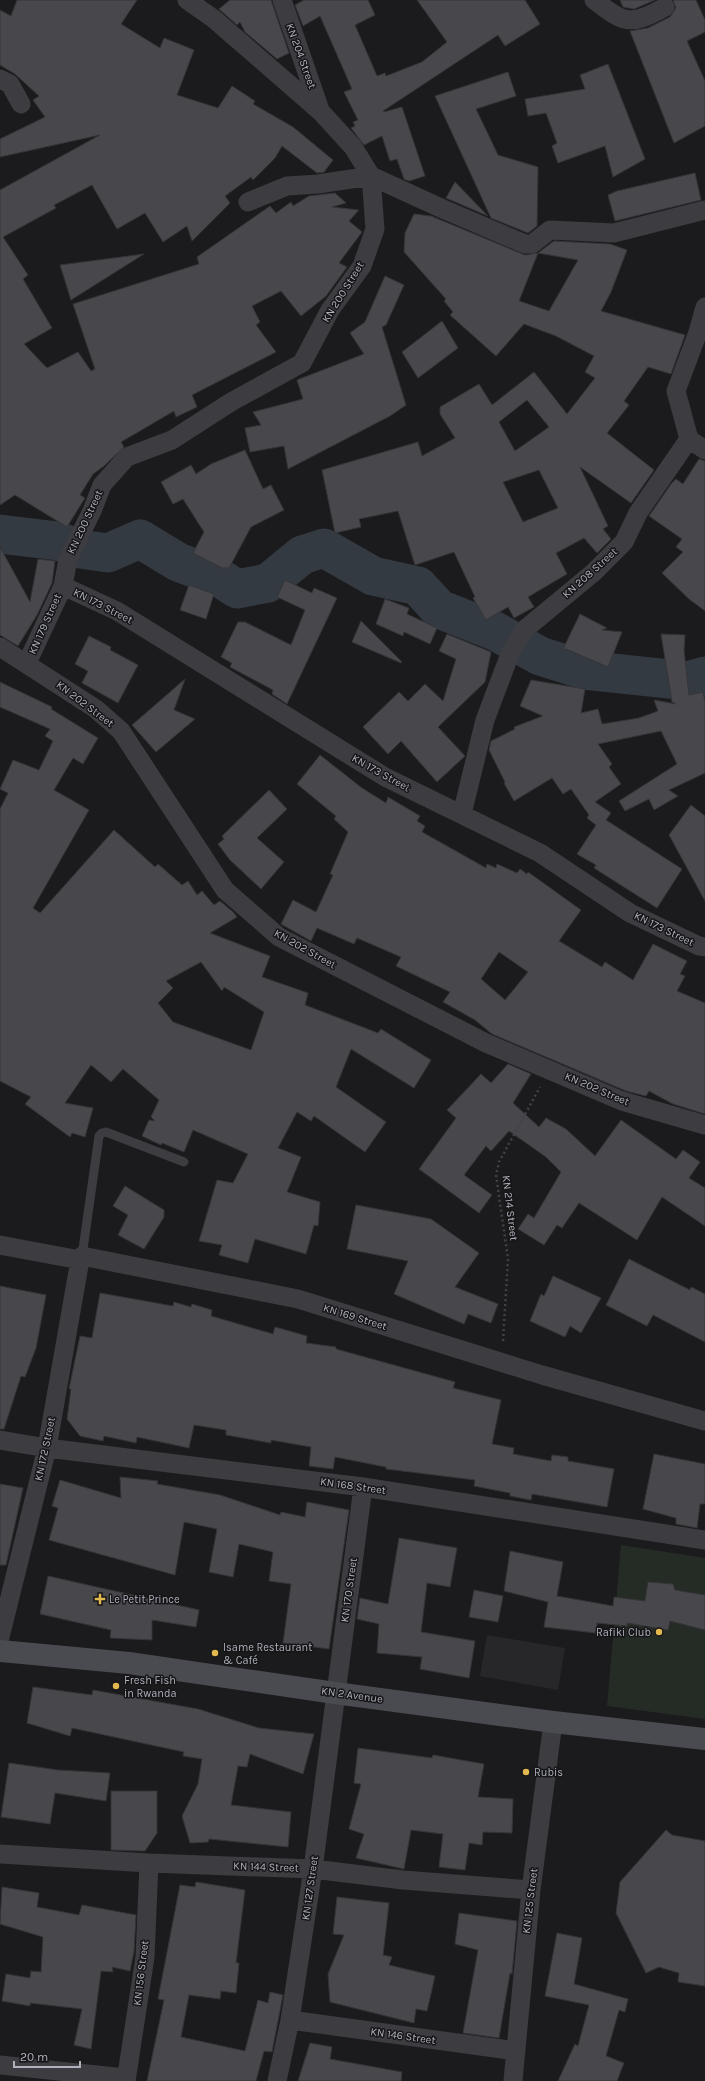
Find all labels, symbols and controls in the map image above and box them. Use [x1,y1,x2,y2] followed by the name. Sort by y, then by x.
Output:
[283,22,319,90] street label: KN 204 Street
[319,259,367,325] street label: KN 200 Street
[65,488,105,556] street label: KN 200 Street
[560,545,620,601] street label: KN 208 Street
[71,585,135,627] street label: KN 173 Street
[26,592,64,656] street label: KN 179 Street
[54,678,116,730] street label: KN 202 Street
[349,752,413,794] street label: KN 173 Street
[632,909,696,949] street label: KN 173 Street
[272,927,338,971] street label: KN 202 Street
[563,1070,631,1108] street label: KN 202 Street
[500,1175,520,1241] street label: KN 214 Street
[322,1301,388,1333] street label: KN 169 Street
[32,1416,58,1482] street label: KN 172 Street
[319,1475,387,1497] street label: KN 168 Street
[338,1557,360,1623] street label: KN 170 Street
[94,1593,106,1605] marker: Le Petit Prince
[109,1593,180,1606] place label: Le Petit Prince
[596,1626,651,1639] place label: Rafiki Club
[654,1627,664,1637] marker: Rafiki Club
[223,1641,312,1667] place label: Isame Restaurant & Café
[210,1648,220,1658] marker: Isame Restaurant & Café
[124,1674,177,1700] place label: Fresh Fish in Rwanda
[111,1681,121,1691] marker: Fresh Fish in Rwanda
[320,1684,384,1706] street label: KN 2 Avenue
[534,1766,563,1779] place label: Rubis
[521,1767,531,1777] marker: Rubis
[299,1855,321,1921] street label: KN 127 Street
[233,1859,299,1875] street label: KN 144 Street
[520,1868,540,1934] street label: KN 125 Street
[131,1940,151,2006] street label: KN 156 Street
[370,2025,436,2047] street label: KN 146 Street
[14,2043,80,2069] scale bar
[20,2050,48,2064] text: 20 m

